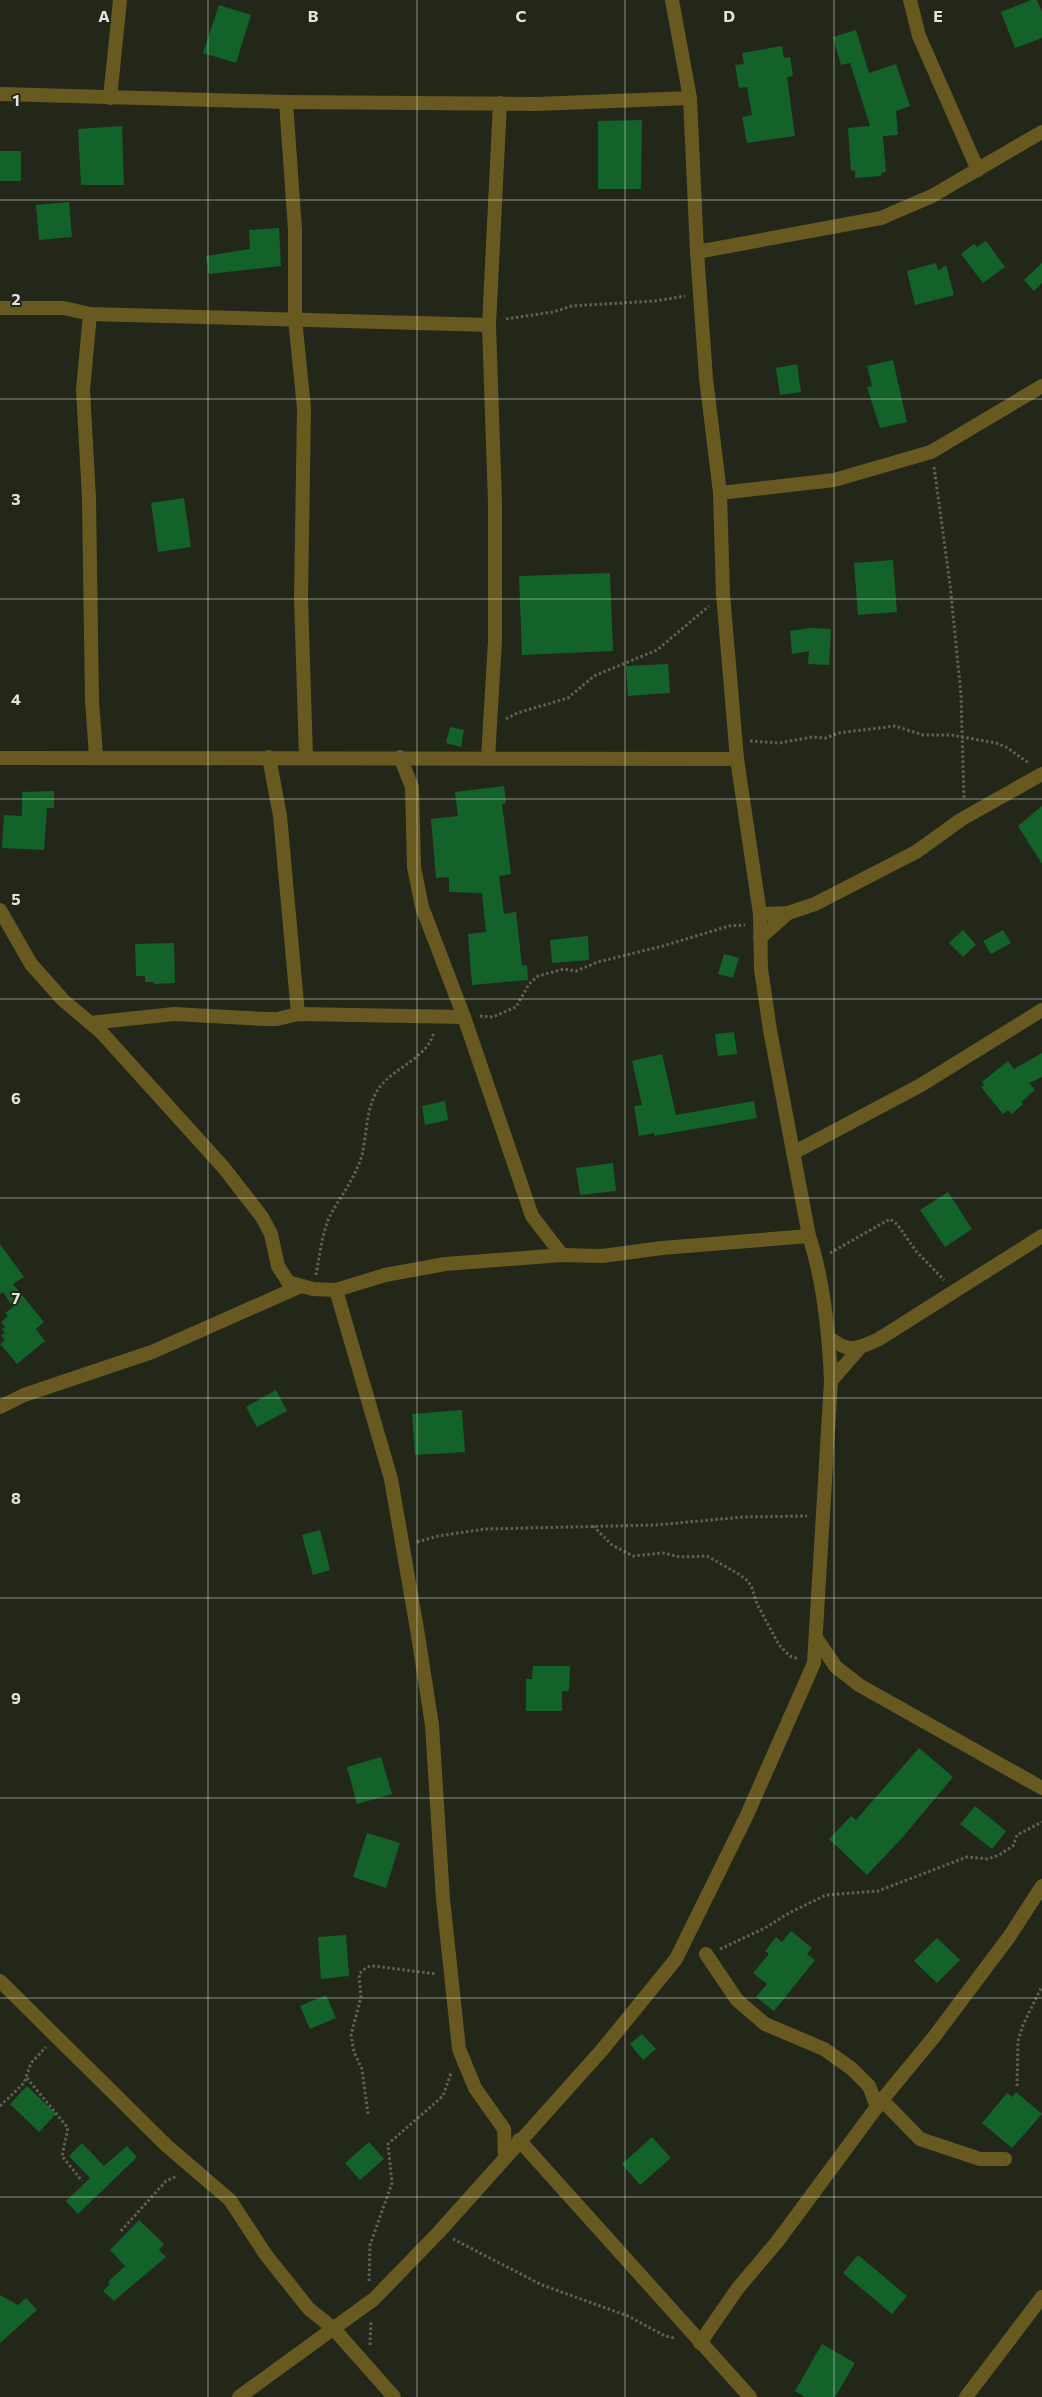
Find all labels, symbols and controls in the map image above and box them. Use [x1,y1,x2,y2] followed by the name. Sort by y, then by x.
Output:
[98,6,110,25] text: A
[308,6,319,25] text: B
[516,6,527,25] text: C
[723,6,735,25] text: D
[933,6,943,25] text: E
[12,90,20,109] text: 1
[11,289,21,308] text: 2
[11,489,21,508] text: 3
[11,689,21,708] text: 4
[11,889,21,908] text: 5
[11,1088,21,1107] text: 6
[12,1288,21,1307] text: 7
[11,1488,21,1507] text: 8
[11,1688,21,1707] text: 9

